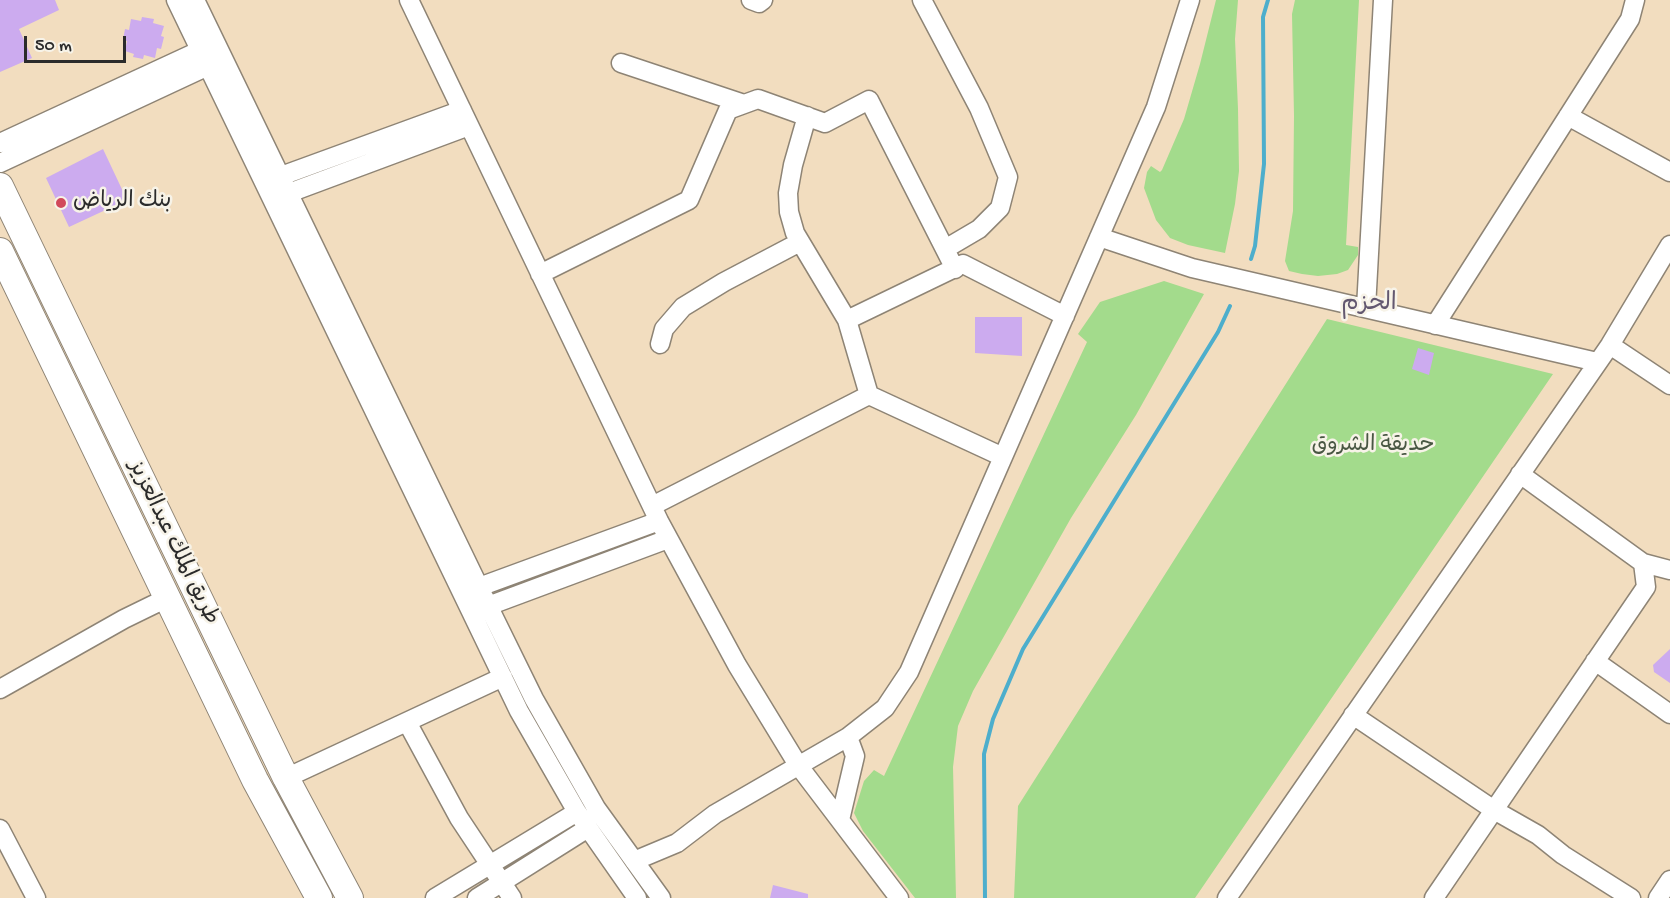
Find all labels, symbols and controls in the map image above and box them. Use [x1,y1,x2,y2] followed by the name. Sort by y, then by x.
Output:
[27,24,129,62] scale bar
[35,36,72,57] text: 50 m
[73,190,172,216] place label: بنك الرياض
[54,196,68,210] marker: بنك الرياض
[1341,291,1397,319] district label: الحزم
[1312,434,1434,460] park label: حديقة الشروق
[121,456,223,630] street label: طريق الملك عبدالعزيز

